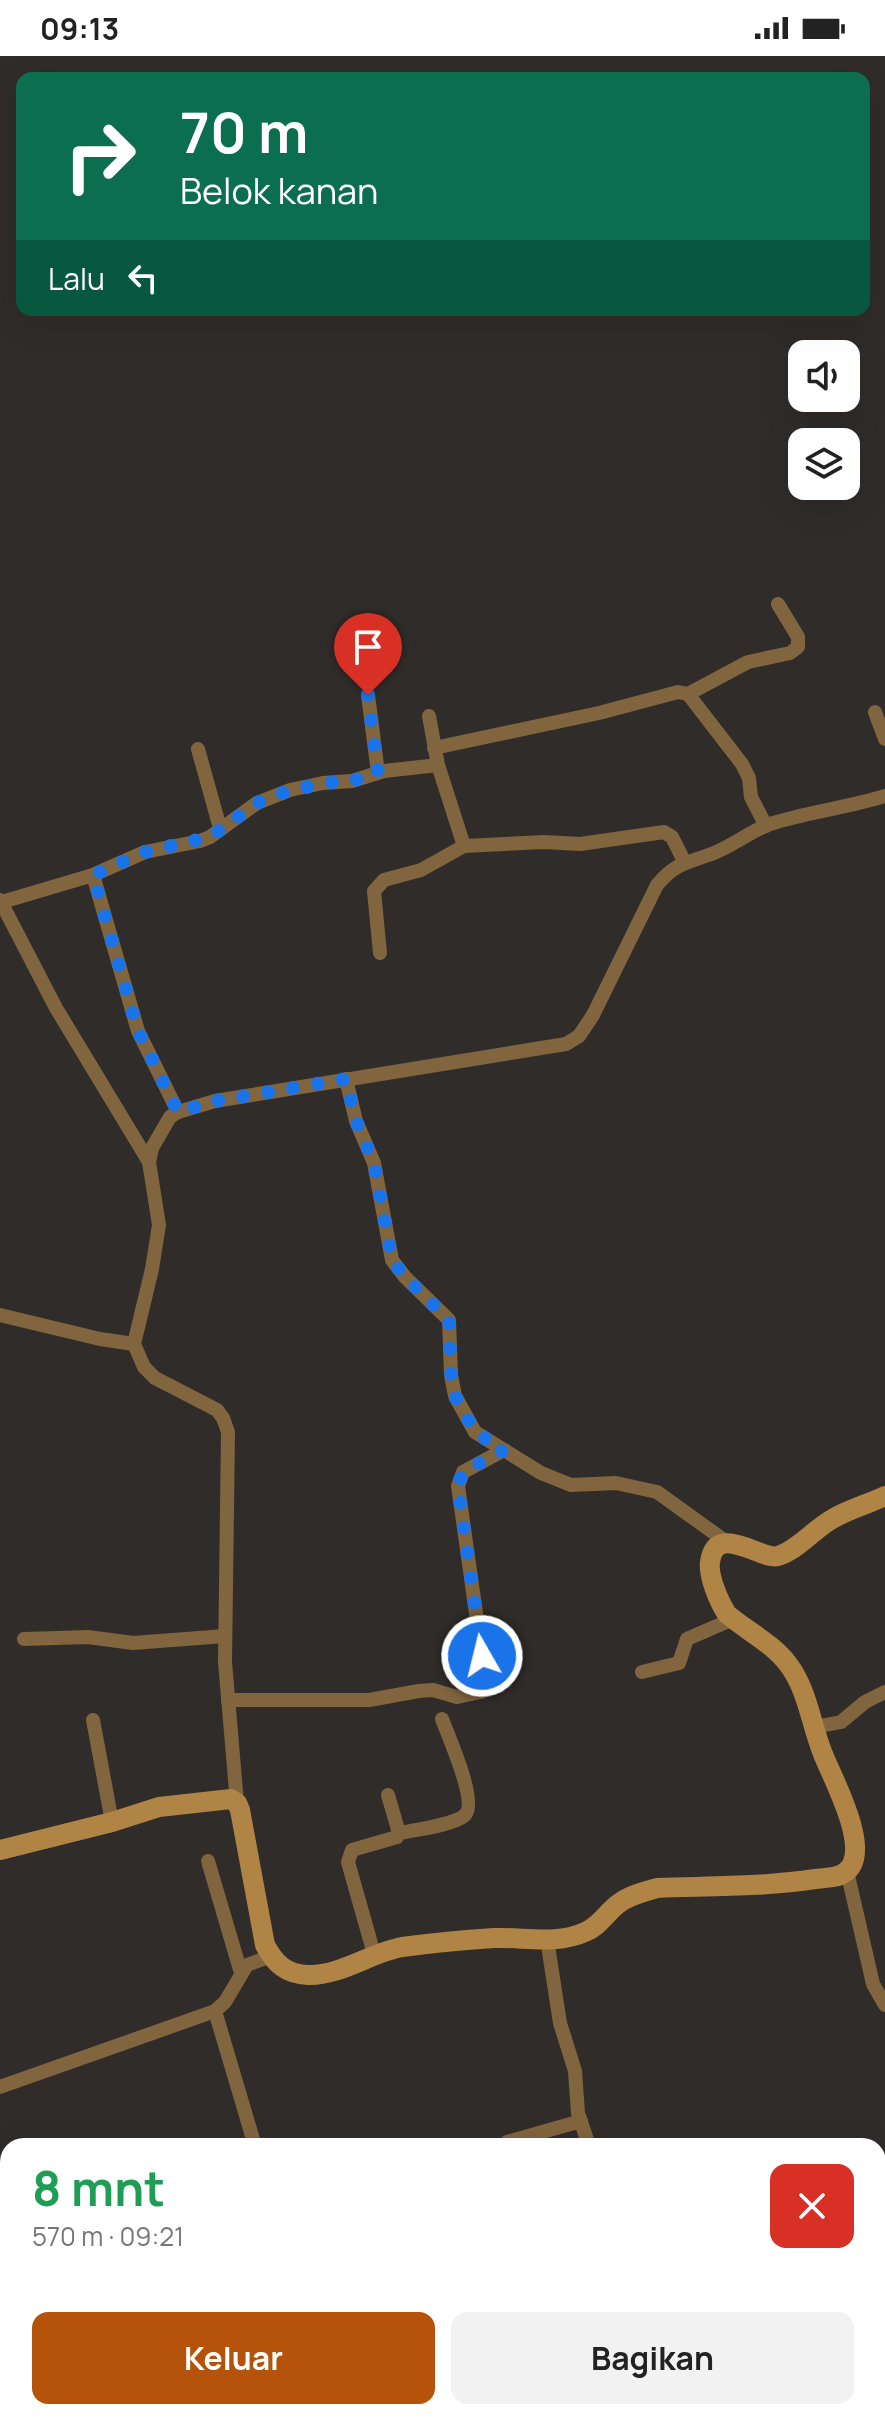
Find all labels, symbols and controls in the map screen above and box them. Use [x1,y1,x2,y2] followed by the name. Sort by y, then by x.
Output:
[40,8,119,49] text: 09:13
[180,93,308,170] text: 70 m
[48,104,152,208] icon: right
[180,166,379,215] text: Belok kanan
[121,256,165,300] icon: left
[48,258,105,299] text: Lalu
[788,340,860,500] map controls
[788,340,860,412] button: sound
[788,428,860,500] button: layers
[334,613,402,695] pin
[346,625,390,669] icon: arrive
[440,1614,524,1698] position arrow
[32,2155,165,2220] text: 8 mnt
[770,2164,854,2248] button: close
[32,2218,184,2254] text: 570 m · 09:21
[32,2312,435,2404] button: Keluar
[451,2312,854,2404] button: Bagikan

